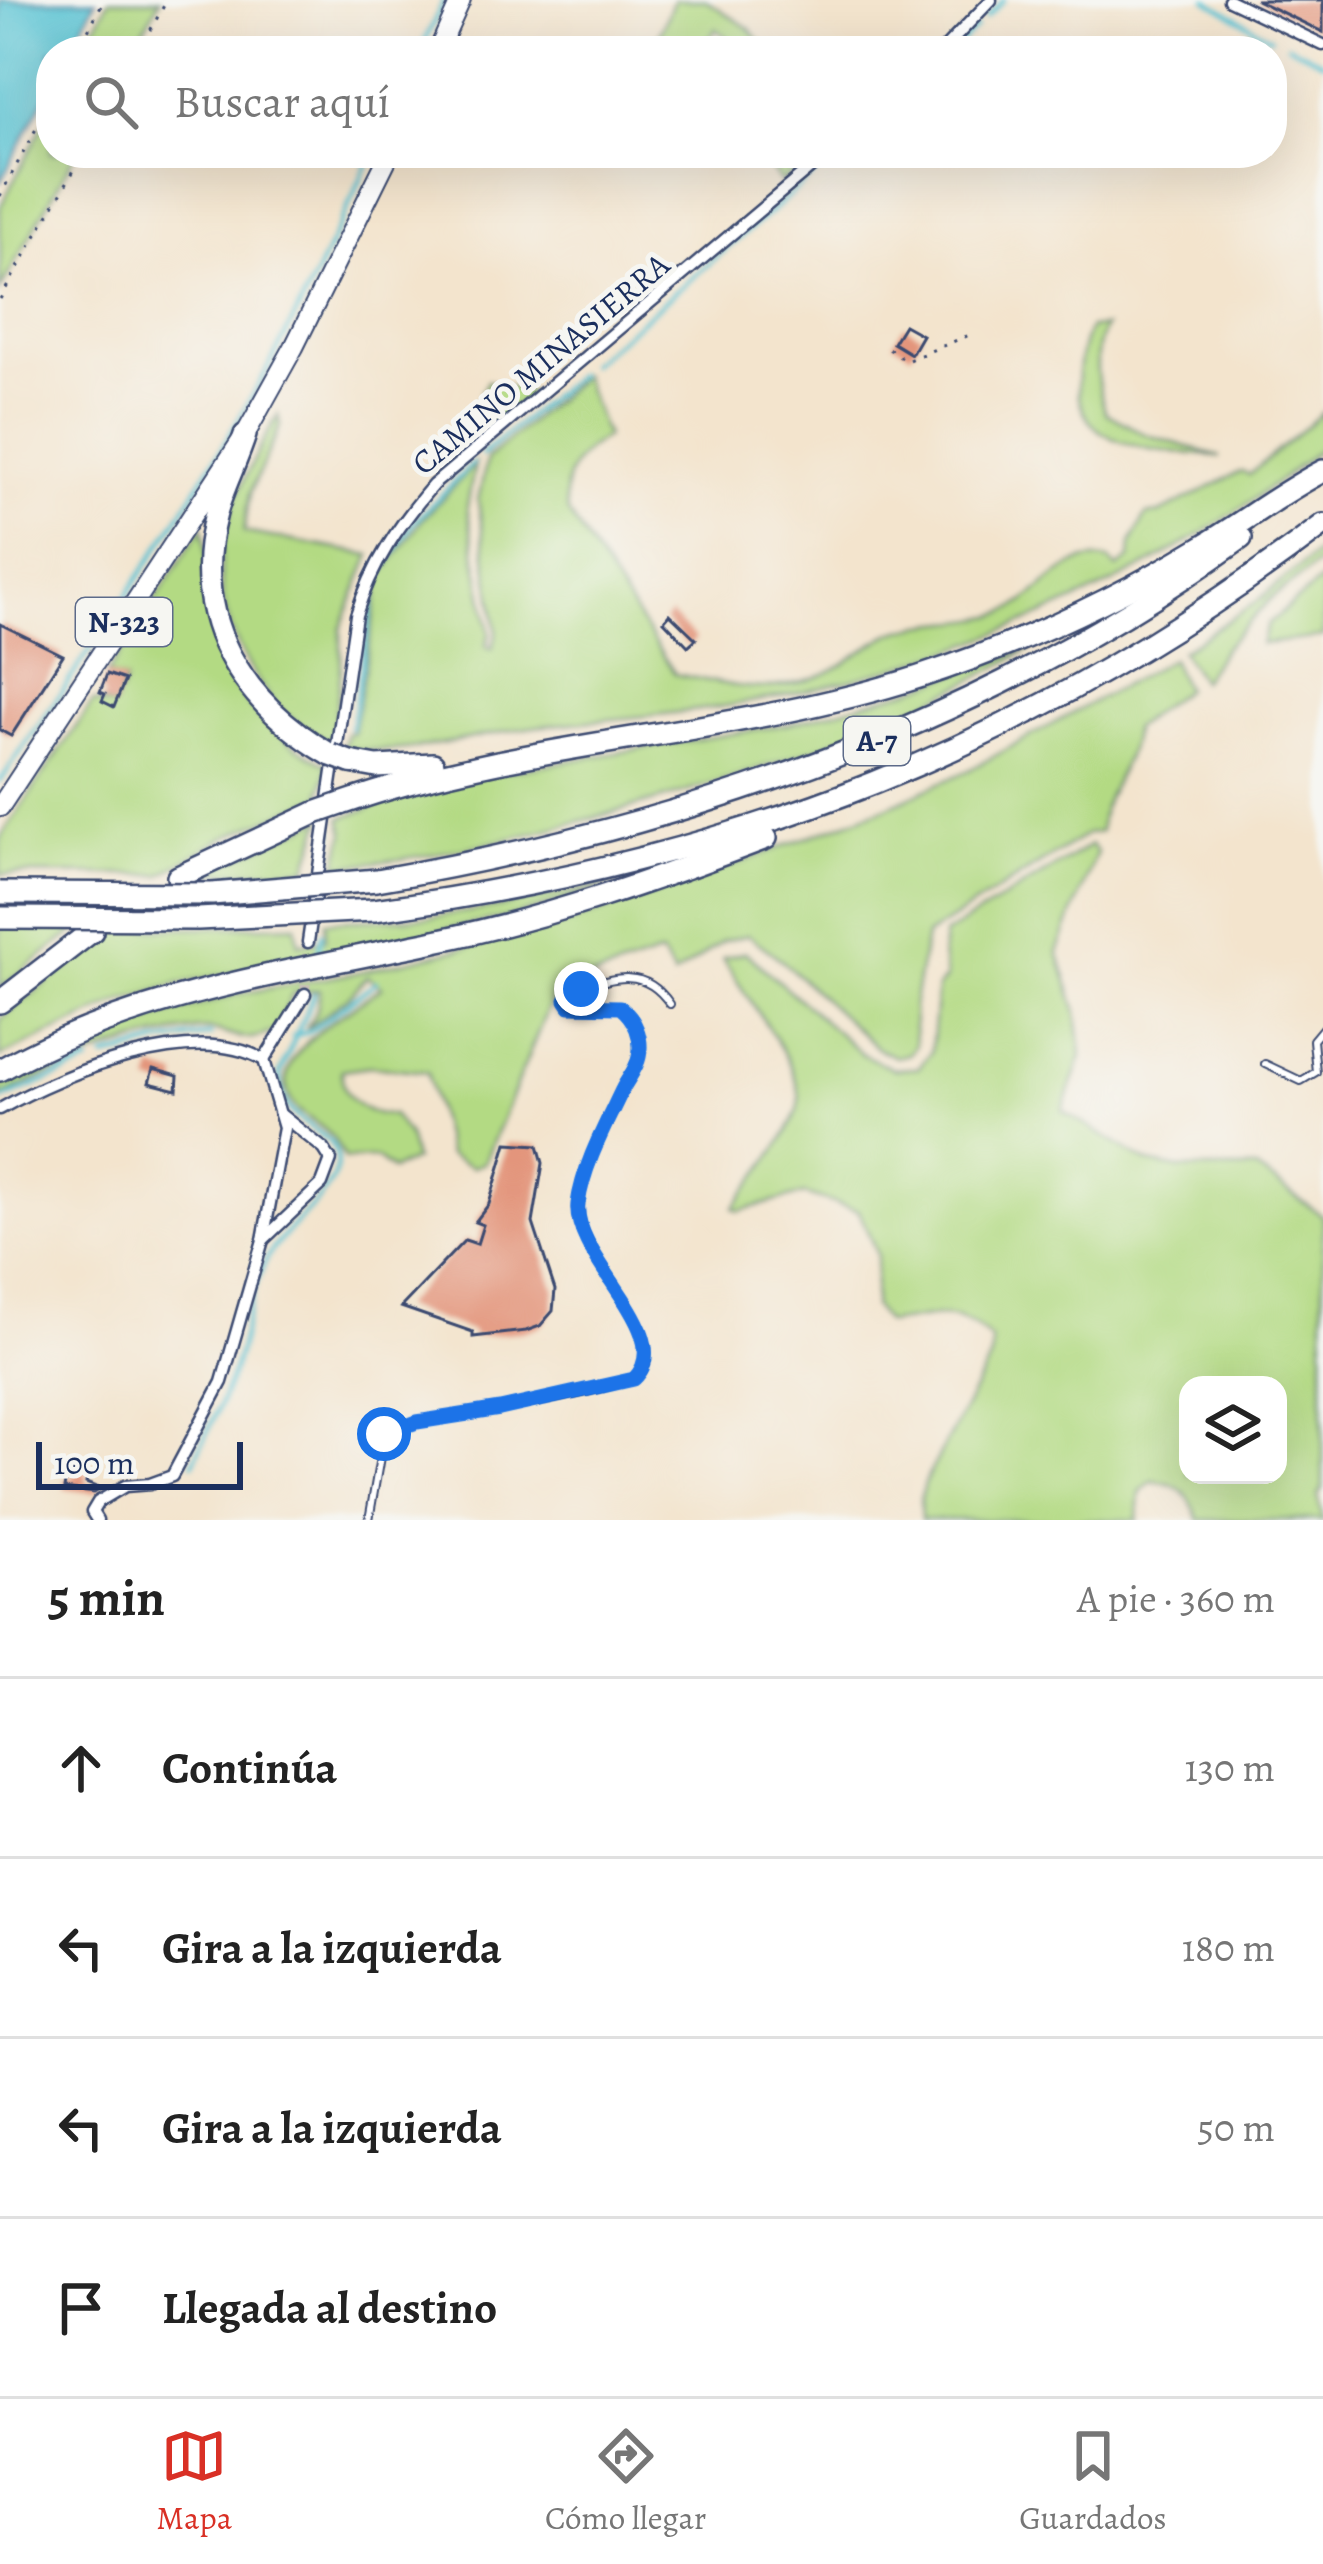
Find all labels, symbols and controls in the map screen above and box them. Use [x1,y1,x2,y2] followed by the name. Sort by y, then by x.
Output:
[36,36,1287,168] search box
[78,69,144,135] icon: search
[174,71,390,133] text: Buscar aquí
[402,242,679,485] street label: CAMINO MINASIERRA
[76,598,172,646] road number: N-323
[844,717,910,765] road number: A-7
[554,962,608,1016] route end
[1179,1376,1287,1484] map controls
[1179,1376,1287,1484] button: layers
[357,1407,411,1461] route start
[36,1436,243,1489] scale bar
[54,1440,134,1485] text: 100 m
[48,1563,165,1633] text: 5 min
[1077,1572,1275,1625] text: A pie · 360 m
[48,1735,114,1801] icon: ahead
[162,1737,337,1799] text: Continúa
[1184,1741,1275,1794] text: 130 m
[48,1915,114,1981] icon: left
[162,1917,502,1979] text: Gira a la izquierda
[1182,1921,1275,1974] text: 180 m
[48,2095,114,2161] icon: left
[162,2097,502,2159] text: Gira a la izquierda
[1197,2101,1275,2154] text: 50 m
[48,2275,114,2341] icon: arrive
[162,2277,497,2339] text: Llegada al destino
[156,2423,232,2540] tab: Mapa
[545,2423,706,2540] tab: Cómo llegar
[1019,2423,1167,2540] tab: Guardados

